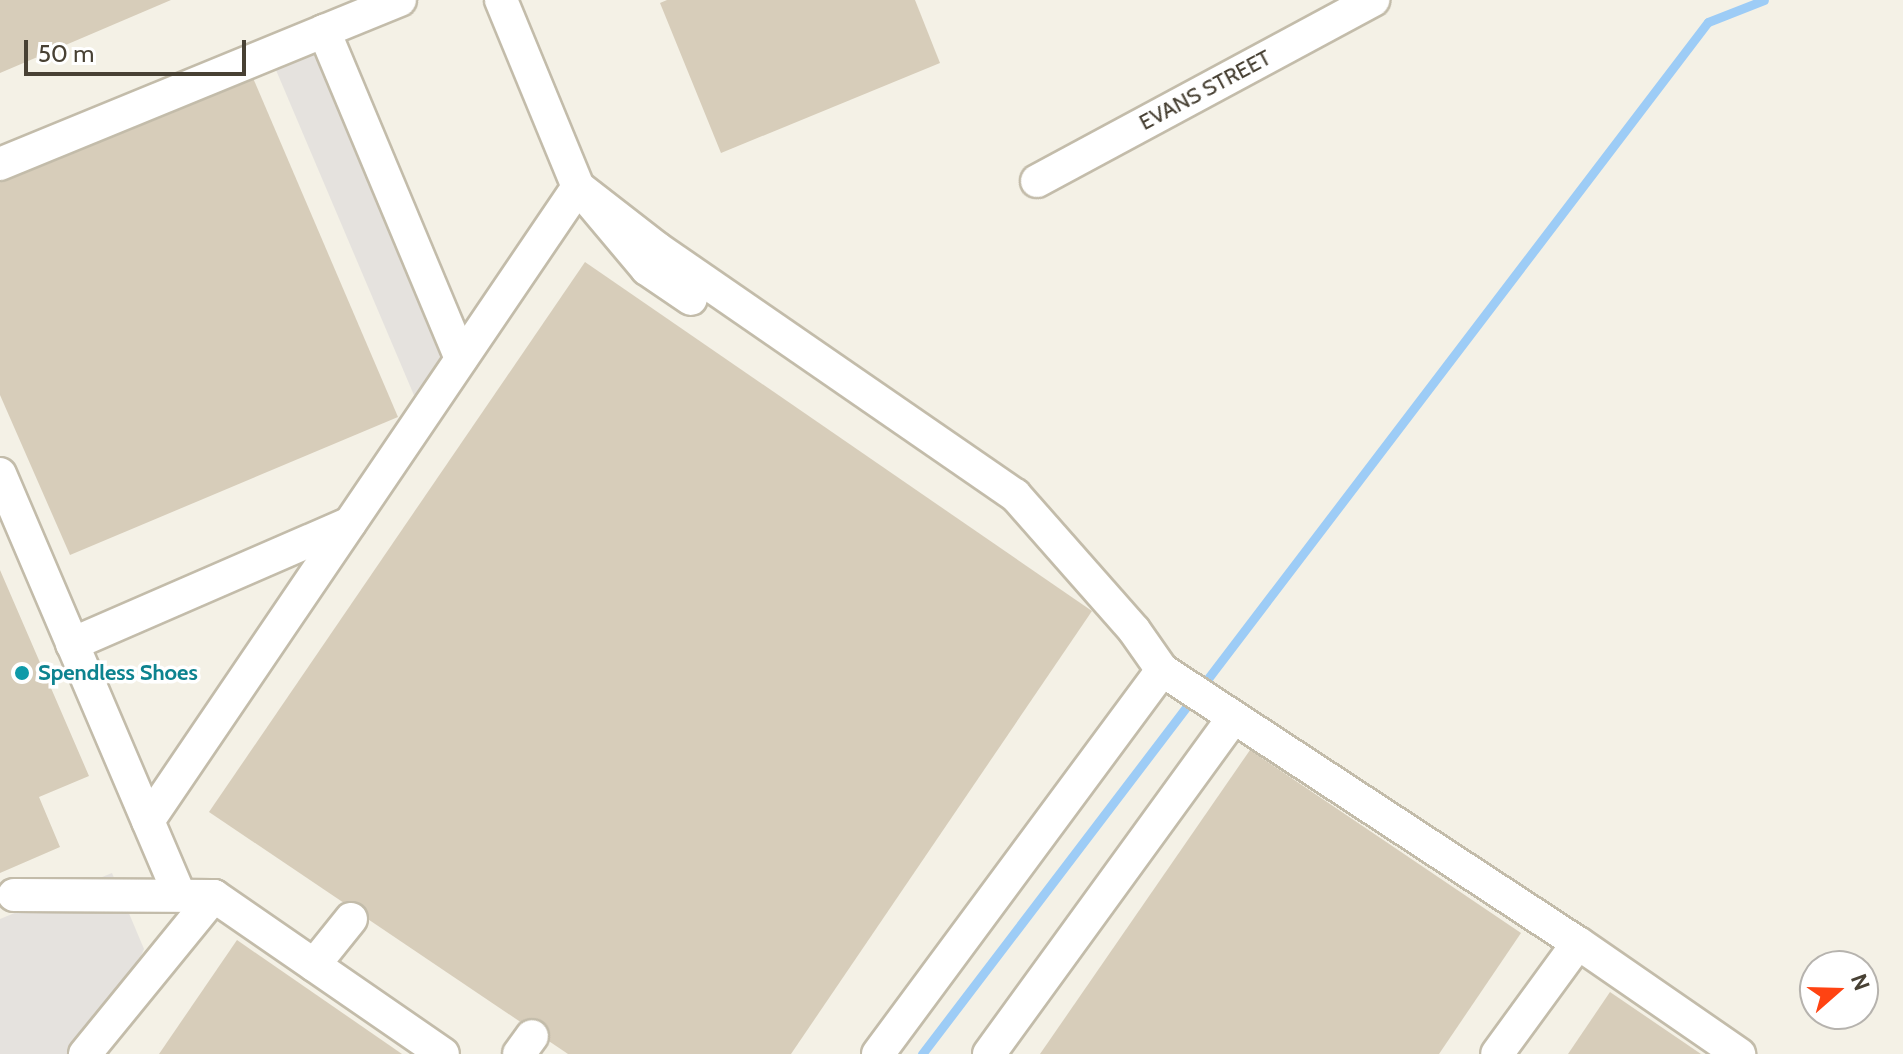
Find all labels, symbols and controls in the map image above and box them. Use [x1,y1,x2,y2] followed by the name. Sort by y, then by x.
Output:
[28,24,250,74] scale bar
[38,39,94,68] text: 50 m
[1135,44,1275,136] street label: EVANS STREET
[38,660,198,686] place label: Spendless Shoes
[13,664,31,682] marker: Spendless Shoes
[1799,950,1879,1030] north arrow
[1845,970,1875,994] text: N

